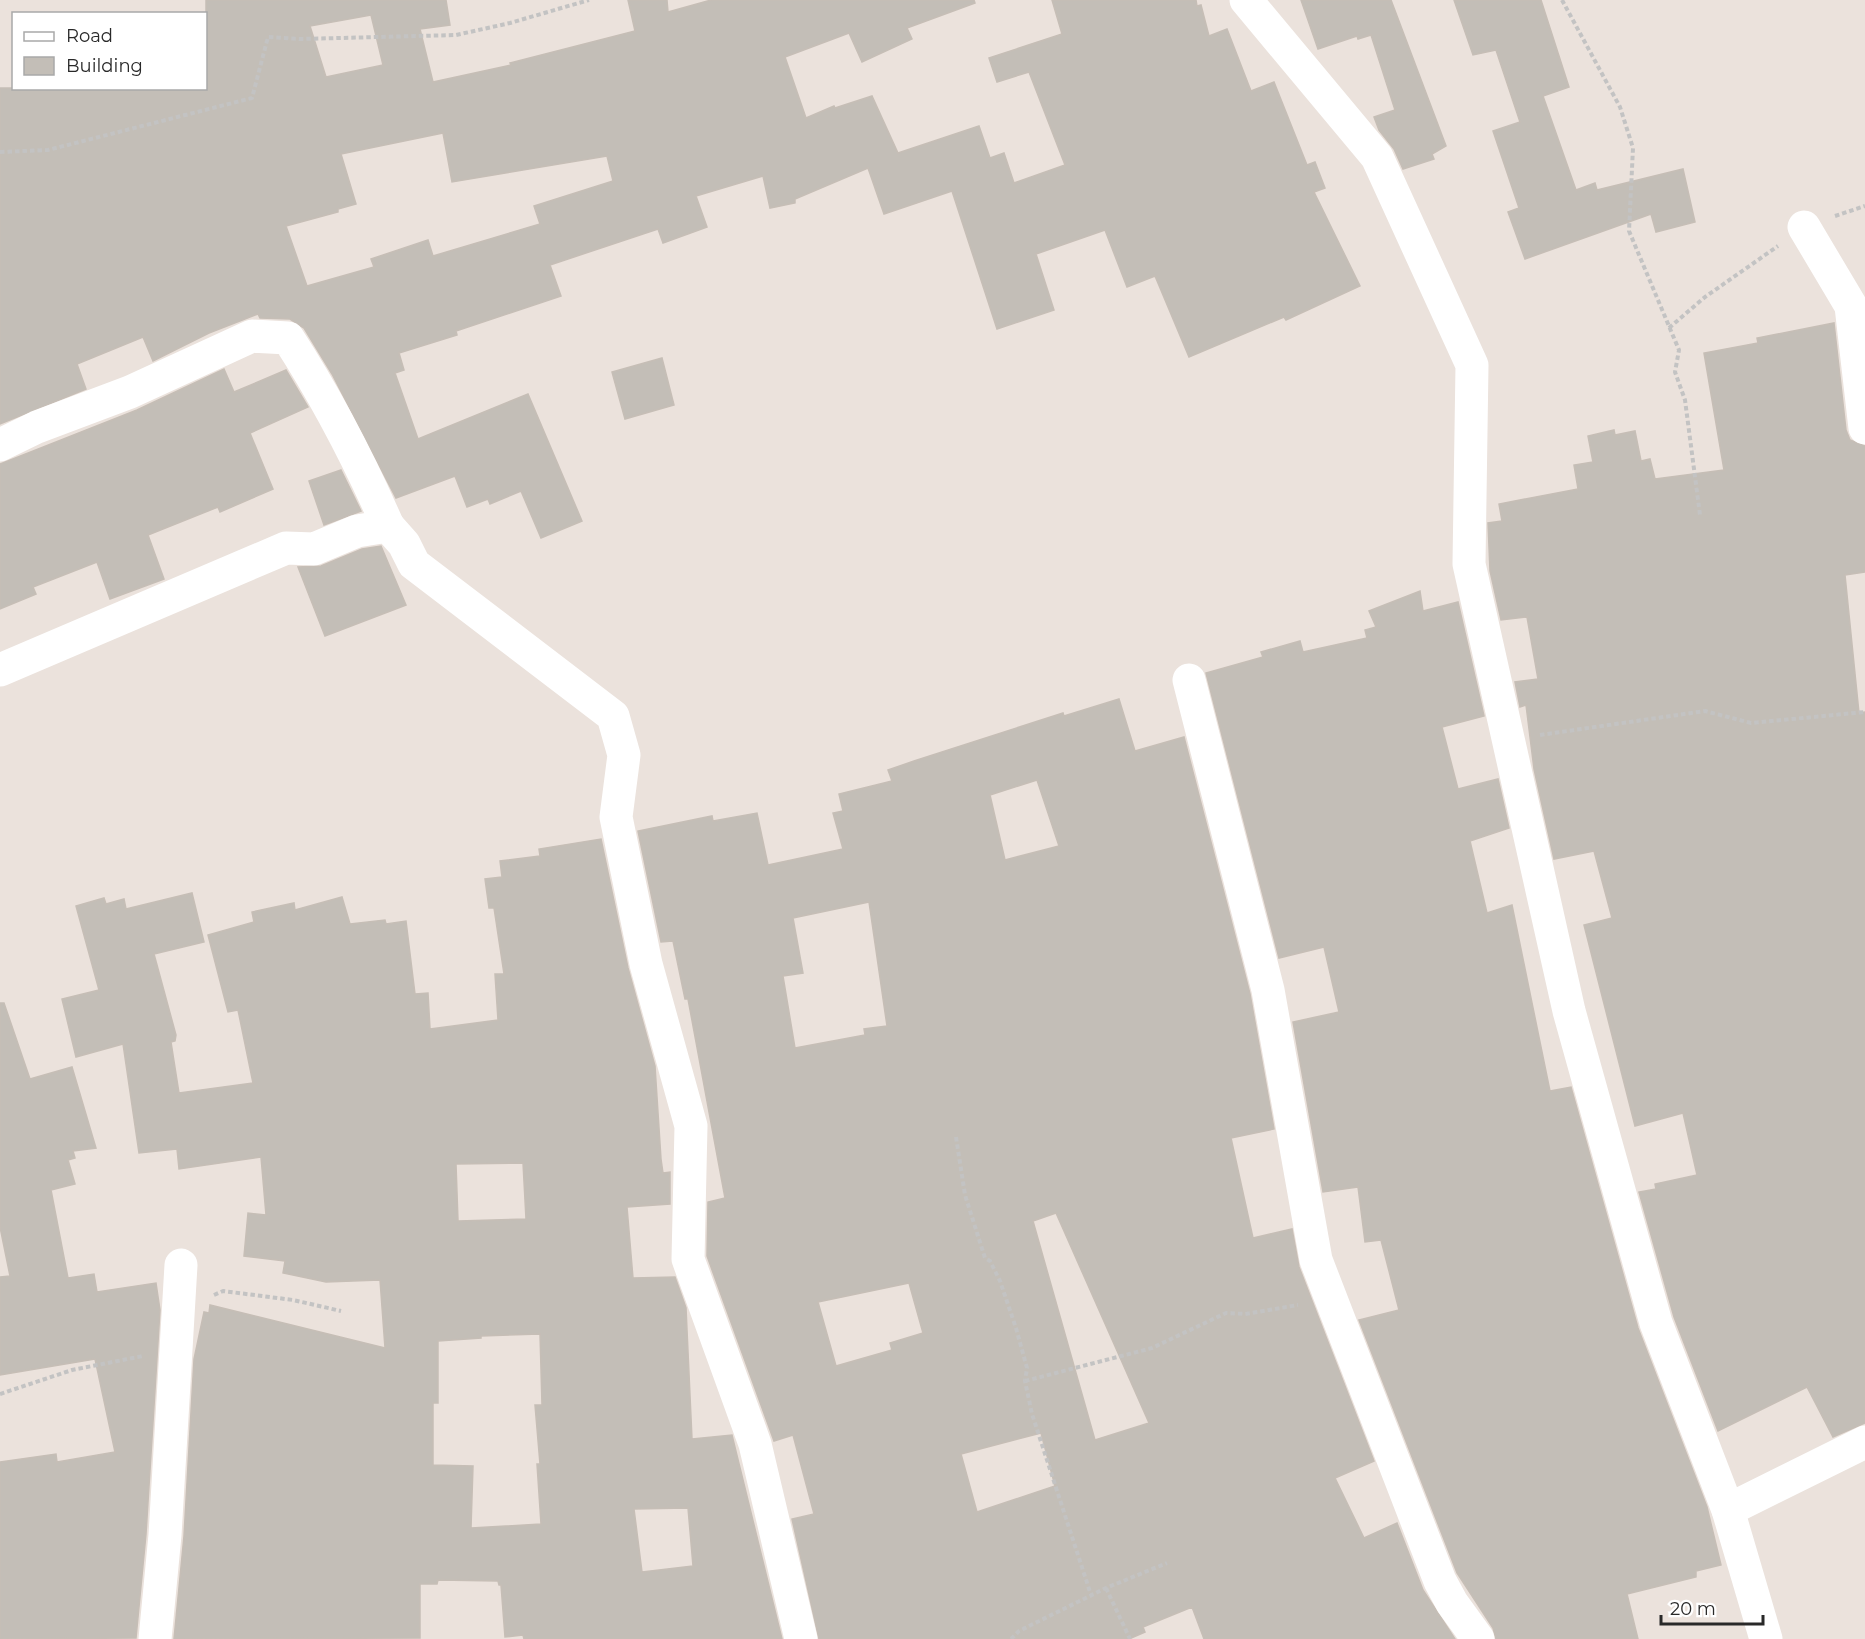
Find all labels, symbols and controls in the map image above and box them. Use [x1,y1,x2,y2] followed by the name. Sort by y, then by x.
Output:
[12,12,207,90] legend
[66,25,113,47] text: Road
[66,55,143,77] text: Building
[1661,1588,1763,1626] scale bar
[1670,1598,1716,1620] text: 20 m

